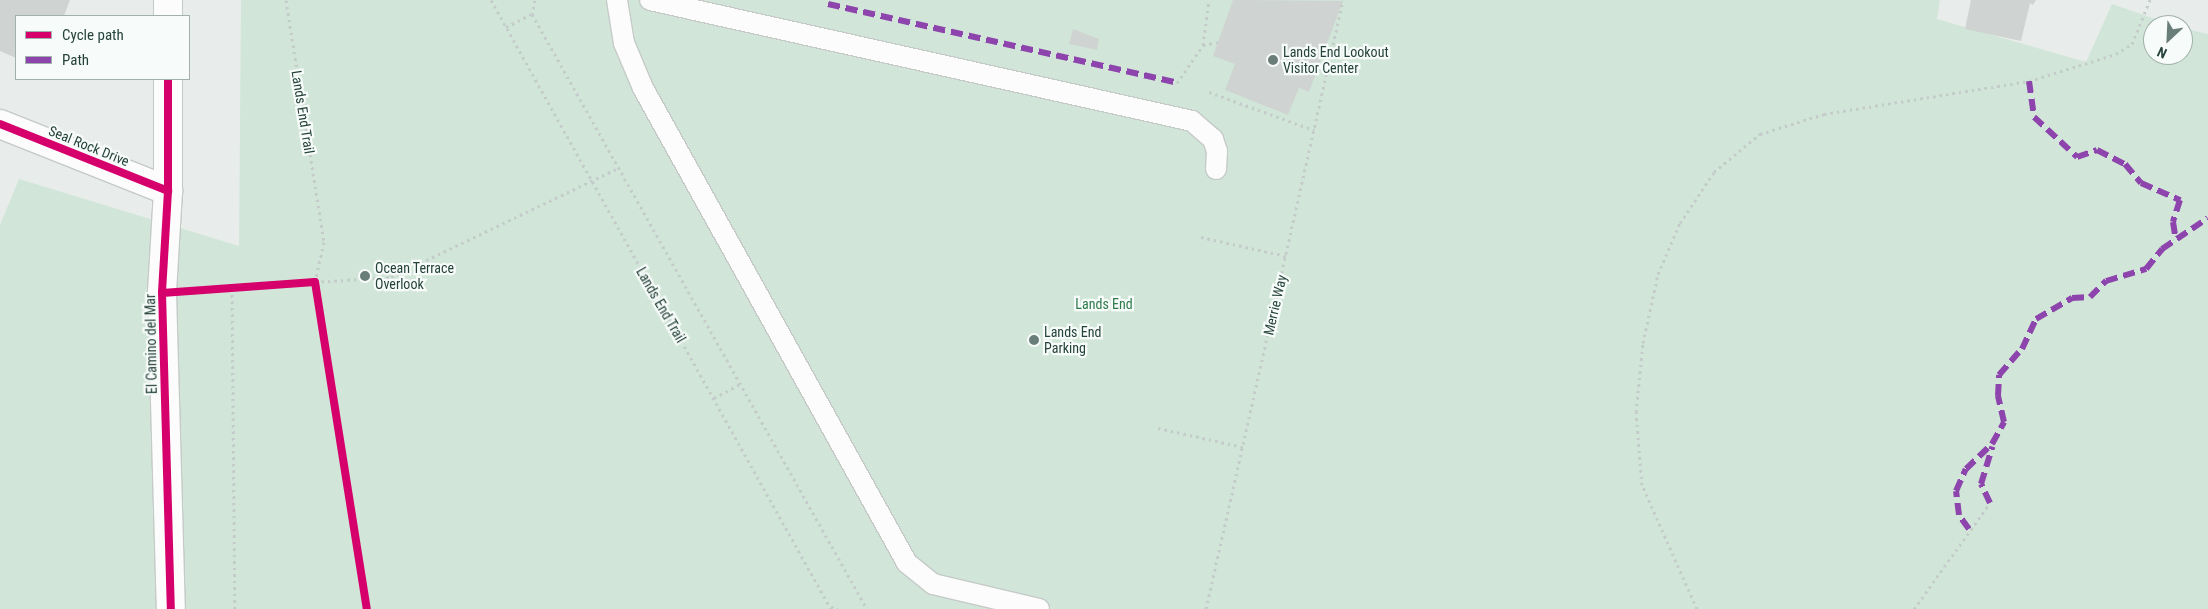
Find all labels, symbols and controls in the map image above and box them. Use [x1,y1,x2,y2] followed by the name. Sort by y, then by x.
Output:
[15,15,190,80] legend
[2143,15,2193,65] north arrow
[62,26,124,44] text: Cycle path
[1283,44,1389,76] place label: Lands End Lookout Visitor Center
[2155,44,2169,62] text: N
[62,51,89,69] text: Path
[1267,54,1279,66] marker: Lands End Lookout Visitor Center
[288,69,318,155] street label: Lands End Trail
[46,122,132,170] street label: Seal Rock Drive
[375,260,454,292] place label: Ocean Terrace Overlook
[633,264,689,346] street label: Lands End Trail
[359,270,371,282] marker: Ocean Terrace Overlook
[1260,273,1290,337] street label: Merrie Way
[142,294,160,394] street label: El Camino del Mar
[1075,296,1133,312] park label: Lands End
[1044,324,1101,357] place label: Lands End Parking
[1028,334,1040,346] marker: Lands End Parking

